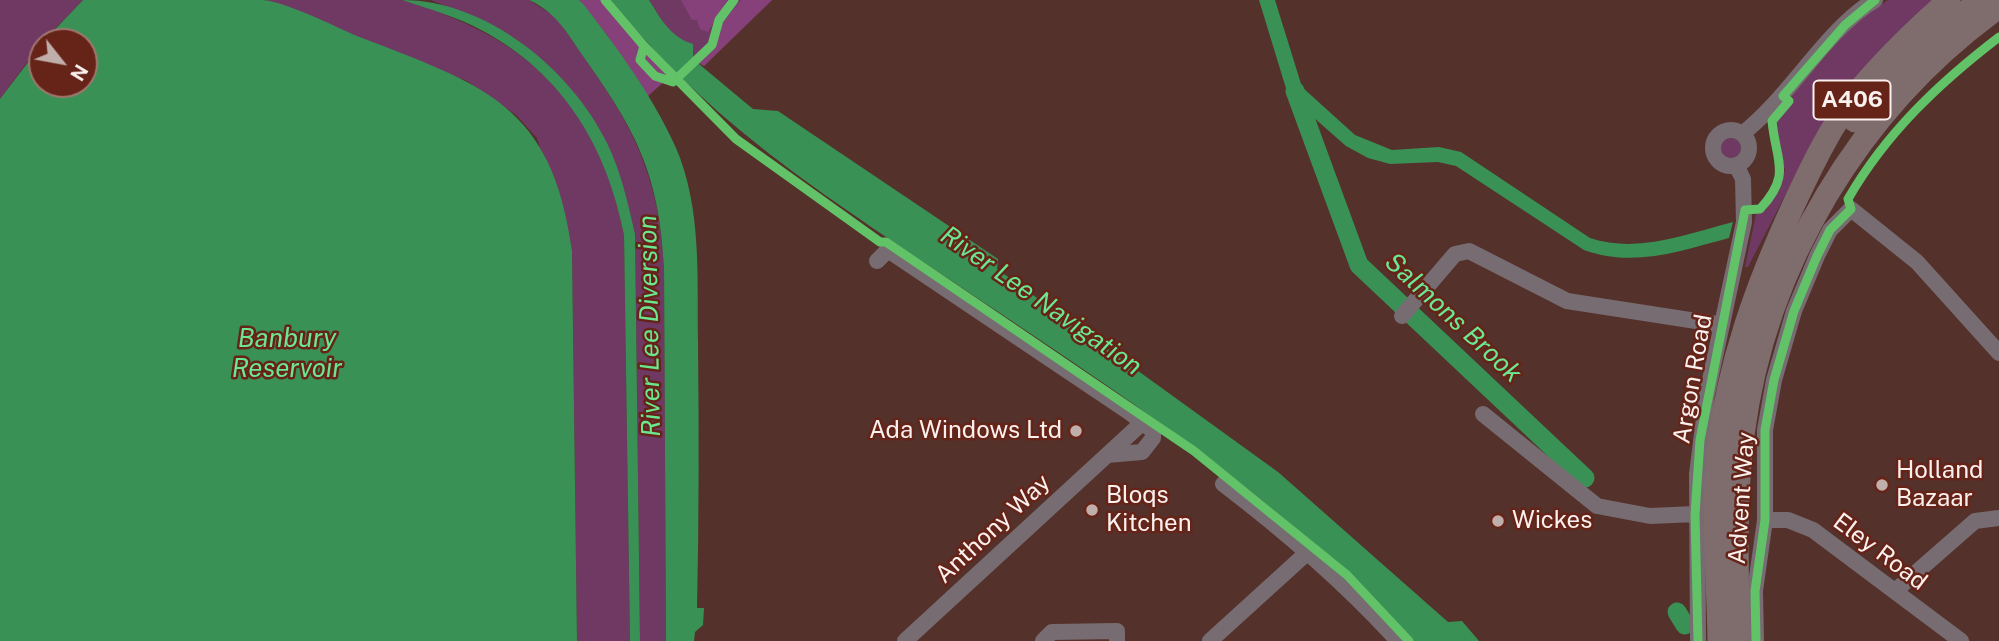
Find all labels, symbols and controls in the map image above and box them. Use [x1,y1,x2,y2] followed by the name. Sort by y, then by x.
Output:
[28,28,98,98] north arrow
[66,61,93,85] text: N
[1814,80,1890,120] road number: A406
[632,215,668,437] water label: River Lee Diversion
[934,220,1148,382] water label: River Lee Navigation
[1378,247,1528,389] water label: Salmons Brook
[1667,312,1719,446] street label: Argon Road
[232,323,342,384] water label: Banbury Reservoir
[869,417,1062,445] place label: Ada Windows Ltd
[1068,423,1084,439] marker: Ada Windows Ltd
[1723,431,1761,565] street label: Advent Way
[1896,457,1983,513] place label: Holland Bazaar
[930,468,1056,590] street label: Anthony Way
[1874,477,1890,493] marker: Holland Bazaar
[1106,482,1191,538] place label: Bloqs Kitchen
[1084,502,1100,518] marker: Bloqs Kitchen
[1512,507,1592,535] place label: Wickes
[1827,507,1933,597] street label: Eley Road
[1490,513,1506,529] marker: Wickes

